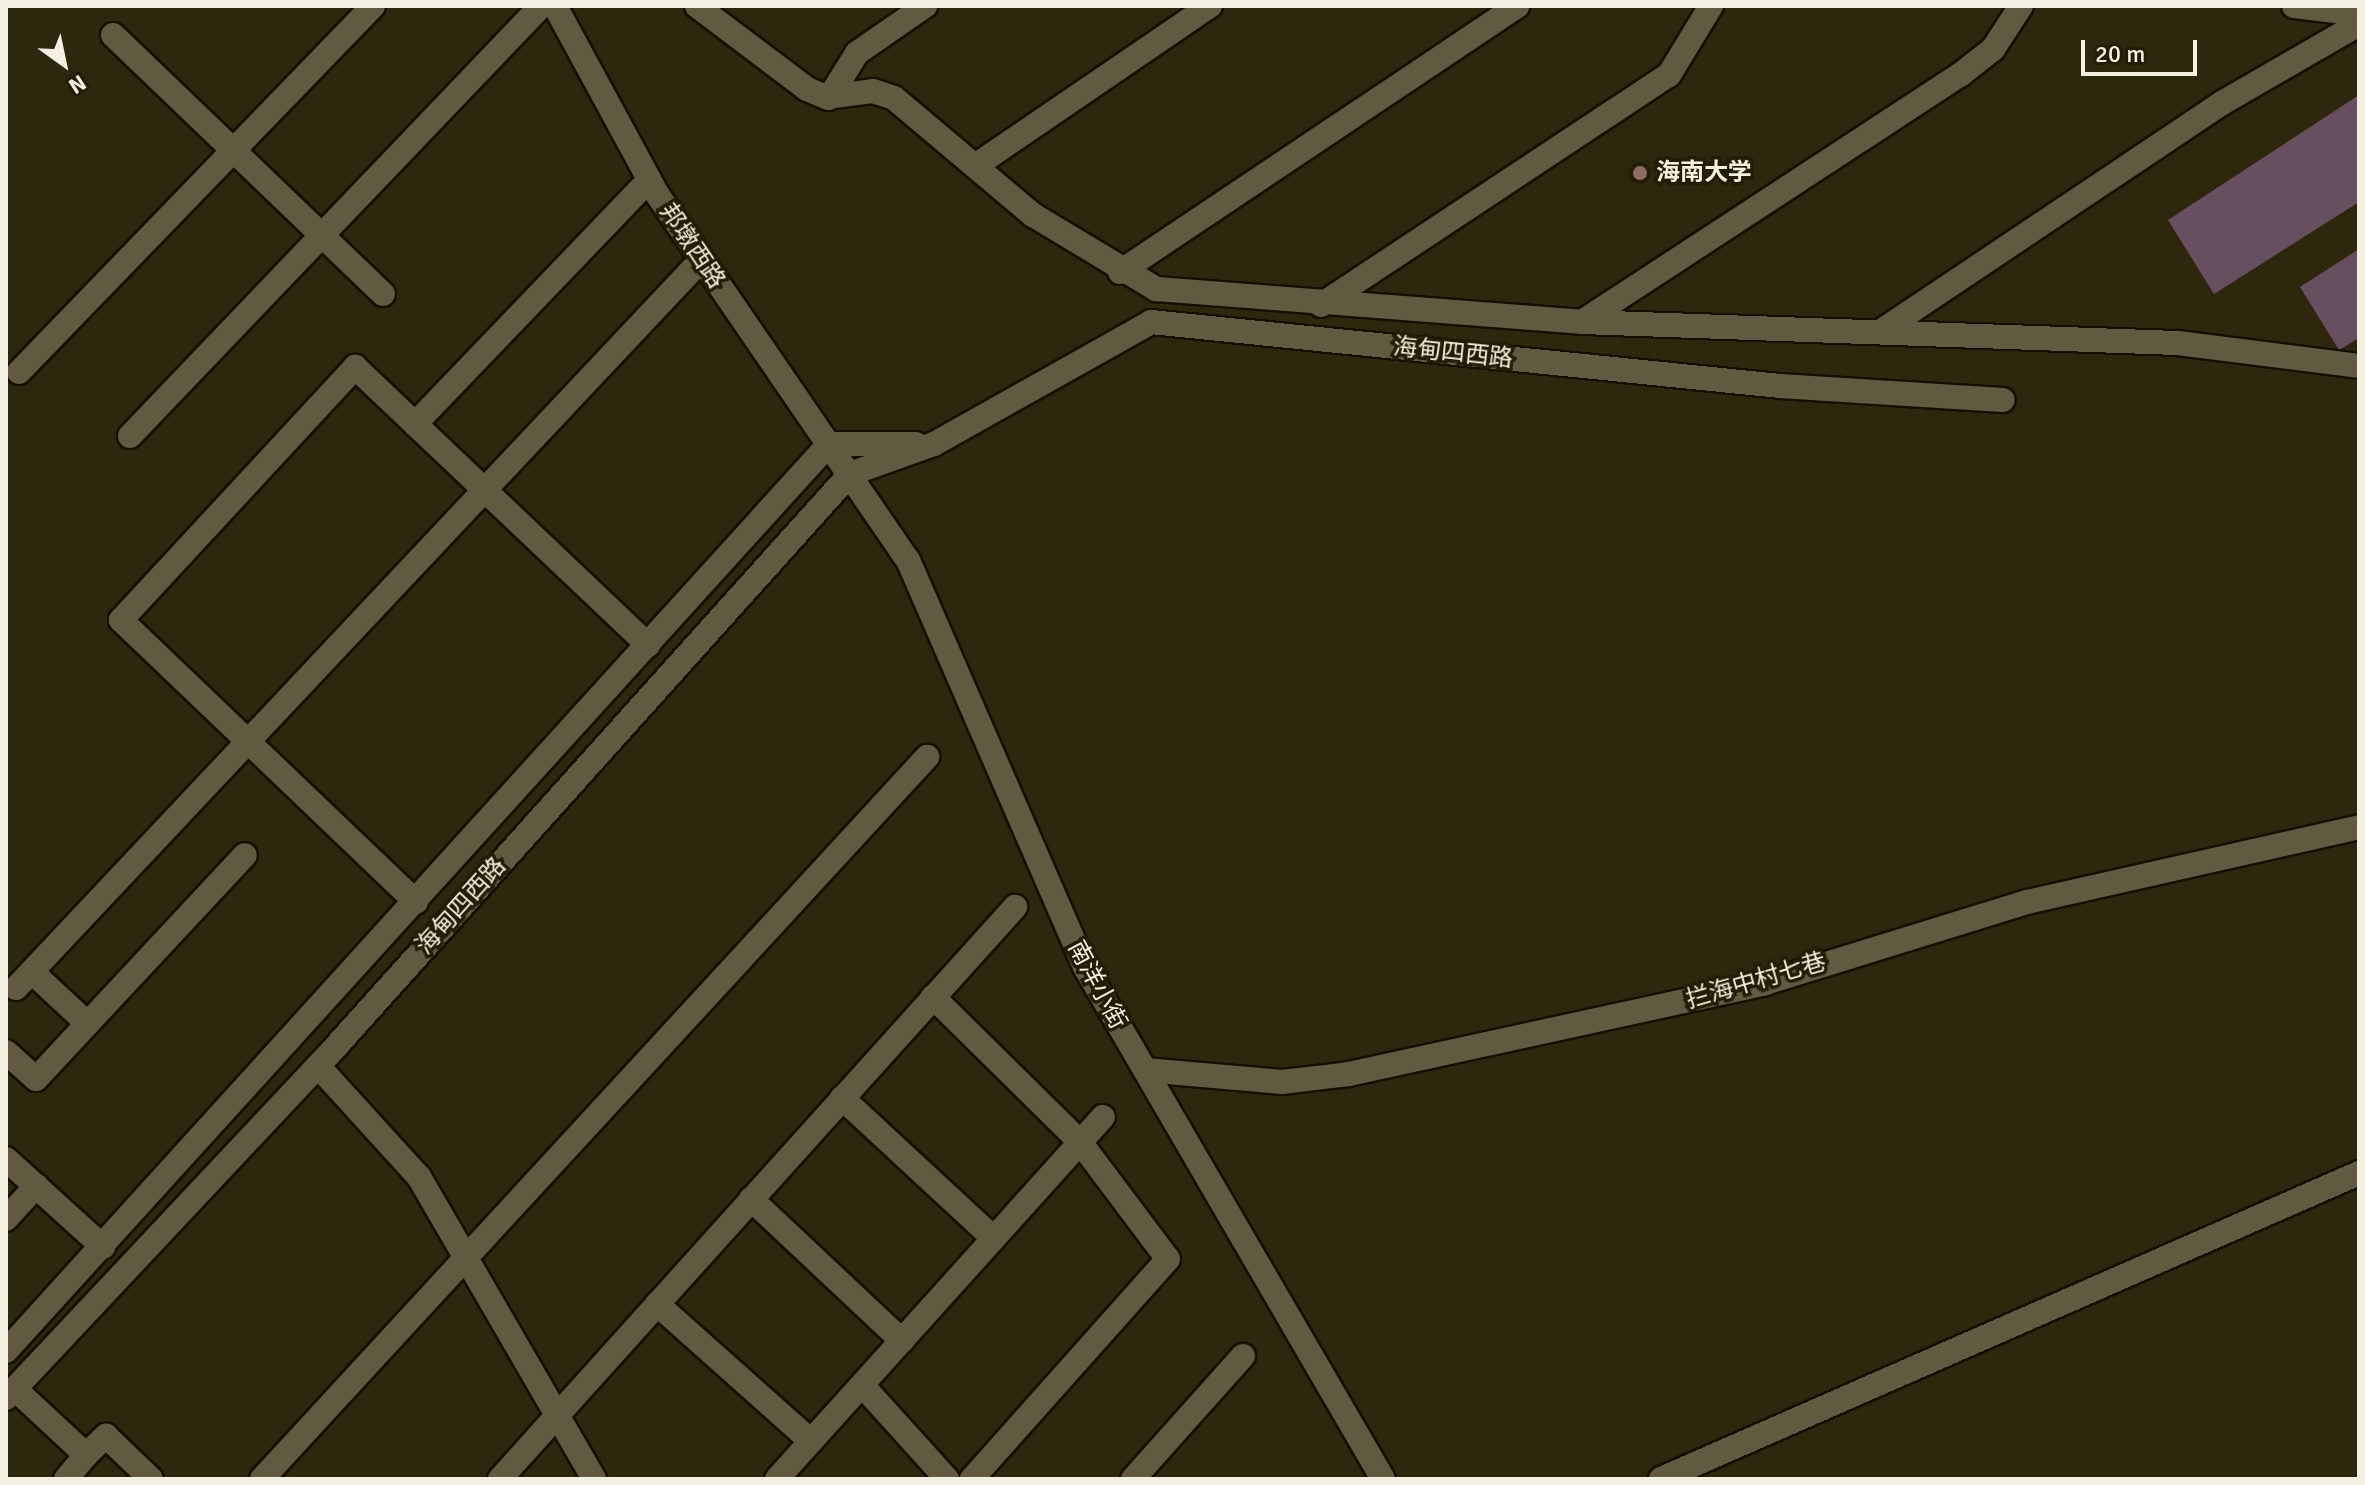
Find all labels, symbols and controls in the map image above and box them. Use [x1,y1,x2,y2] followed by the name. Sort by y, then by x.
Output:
[24,24,104,104] north arrow
[2085,24,2201,74] scale bar
[2095,39,2145,69] text: 20 m
[64,69,91,100] text: N
[1656,159,1752,187] place label: 海南大学
[1631,164,1649,182] marker: 海南大学
[653,198,731,294] street label: 邦墩西路
[1392,332,1514,374] street label: 海甸四西路
[410,852,512,960] street label: 海甸四西路
[1062,936,1132,1034] street label: 南洋小街
[1683,947,1829,1015] street label: 拦海中村七巷

